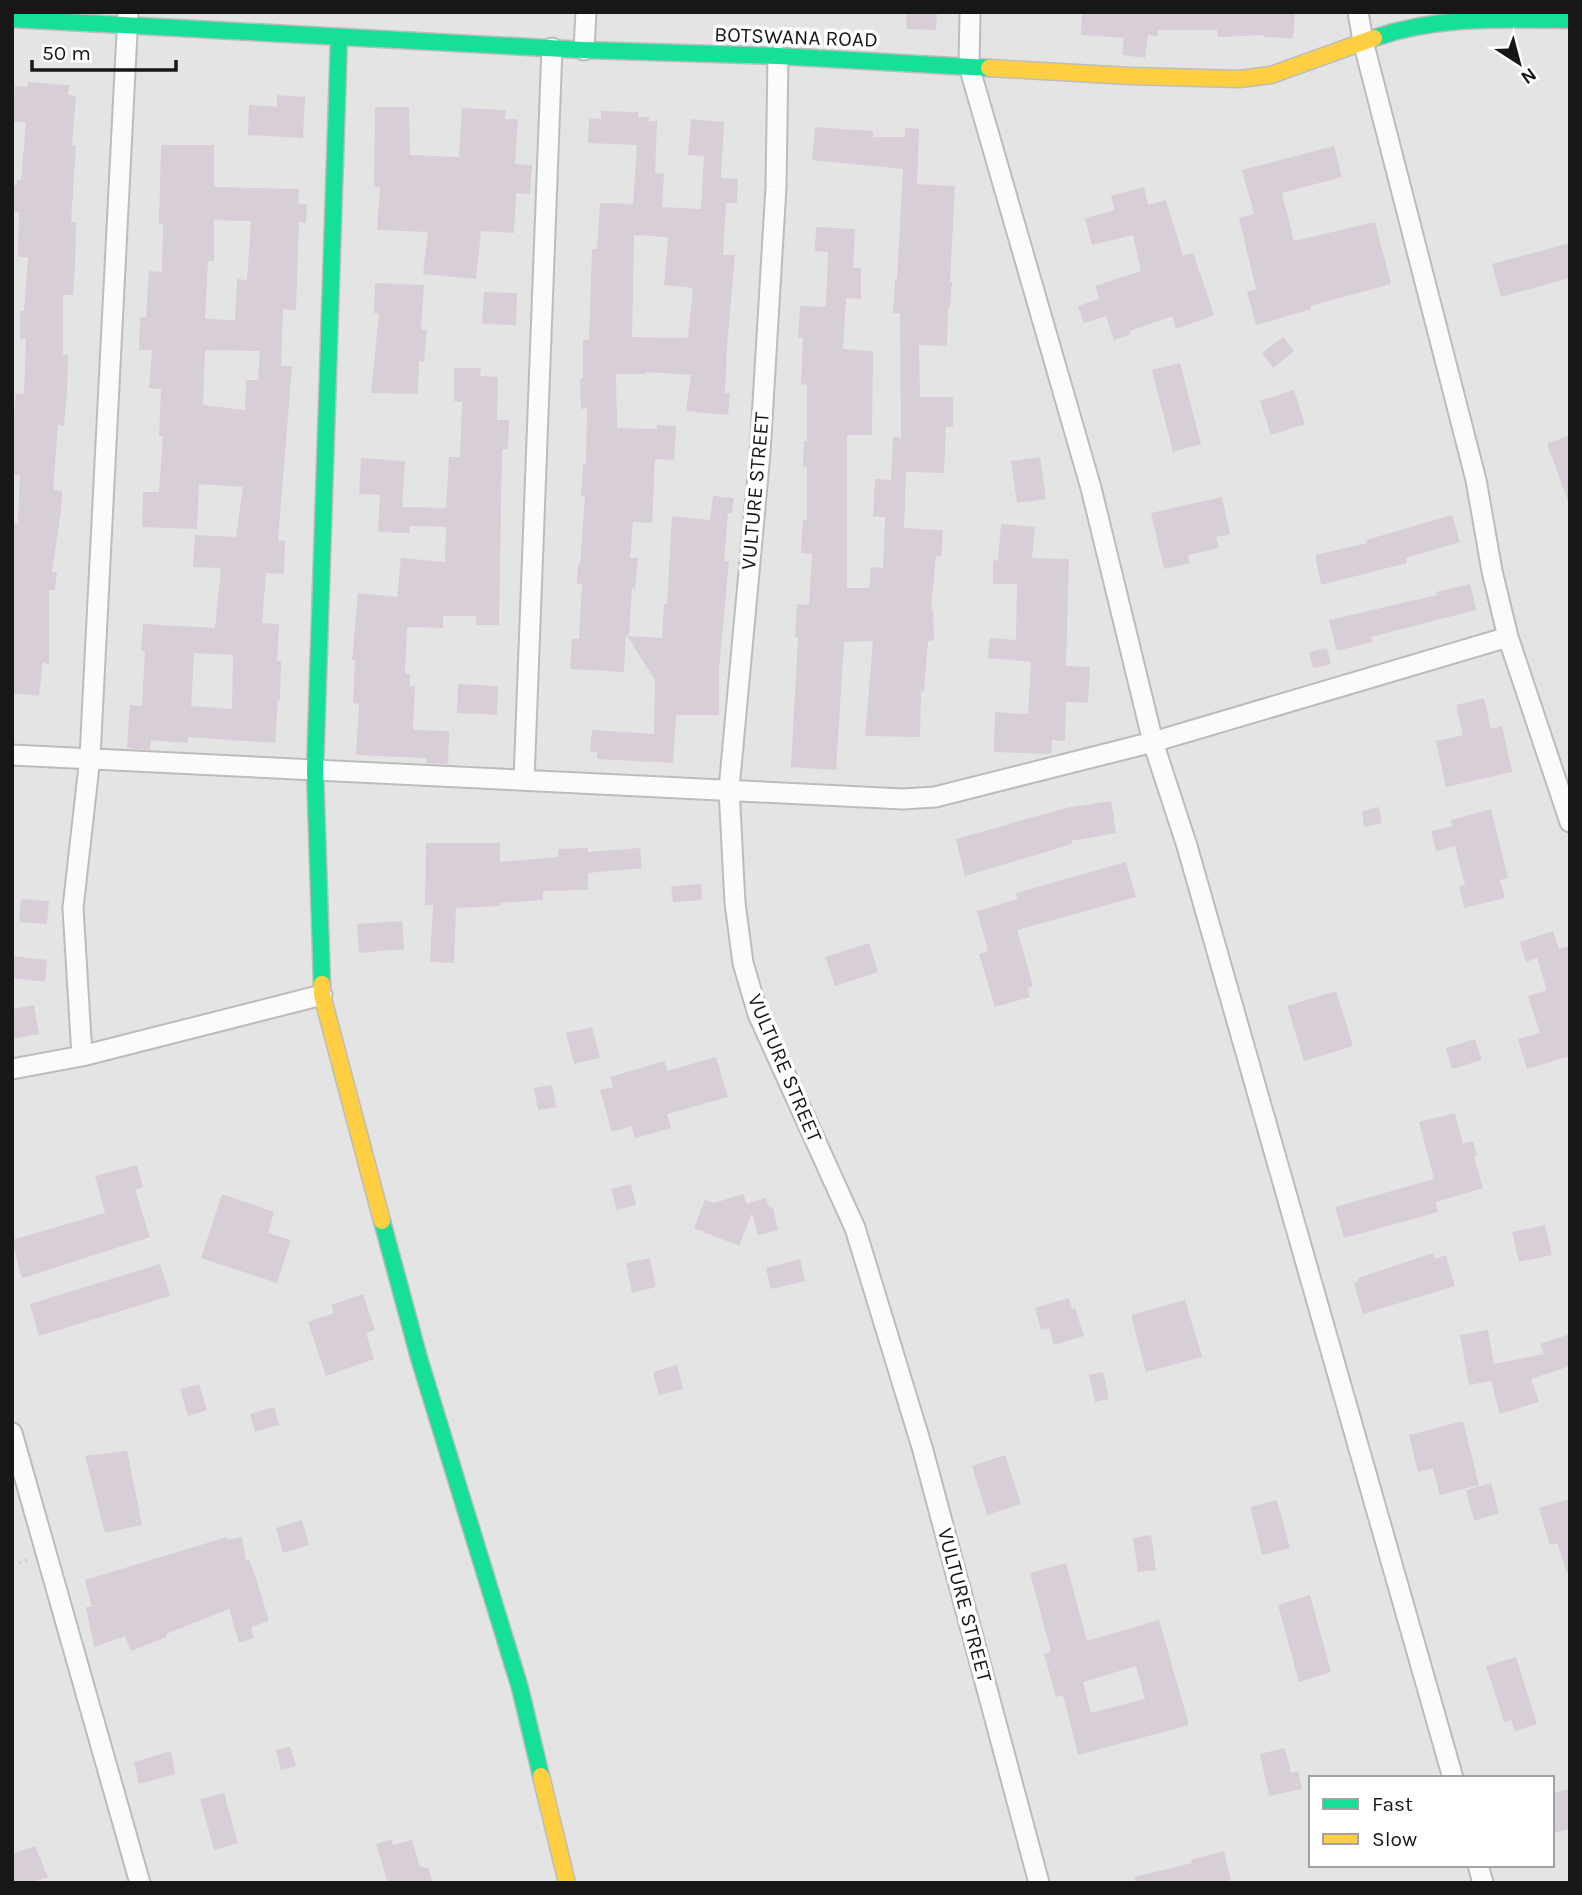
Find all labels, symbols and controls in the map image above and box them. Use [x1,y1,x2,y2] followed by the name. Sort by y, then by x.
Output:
[714,22,878,52] street label: BOTSWANA ROAD
[32,28,175,72] scale bar
[1484,28,1554,98] north arrow
[42,41,91,65] text: 50 m
[1516,63,1540,89] text: N
[736,411,774,571] street label: VULTURE STREET
[743,990,827,1146] street label: VULTURE STREET
[933,1525,997,1685] street label: VULTURE STREET
[1309,1776,1554,1867] legend
[1372,1792,1413,1816] text: Fast
[1372,1827,1417,1851] text: Slow

